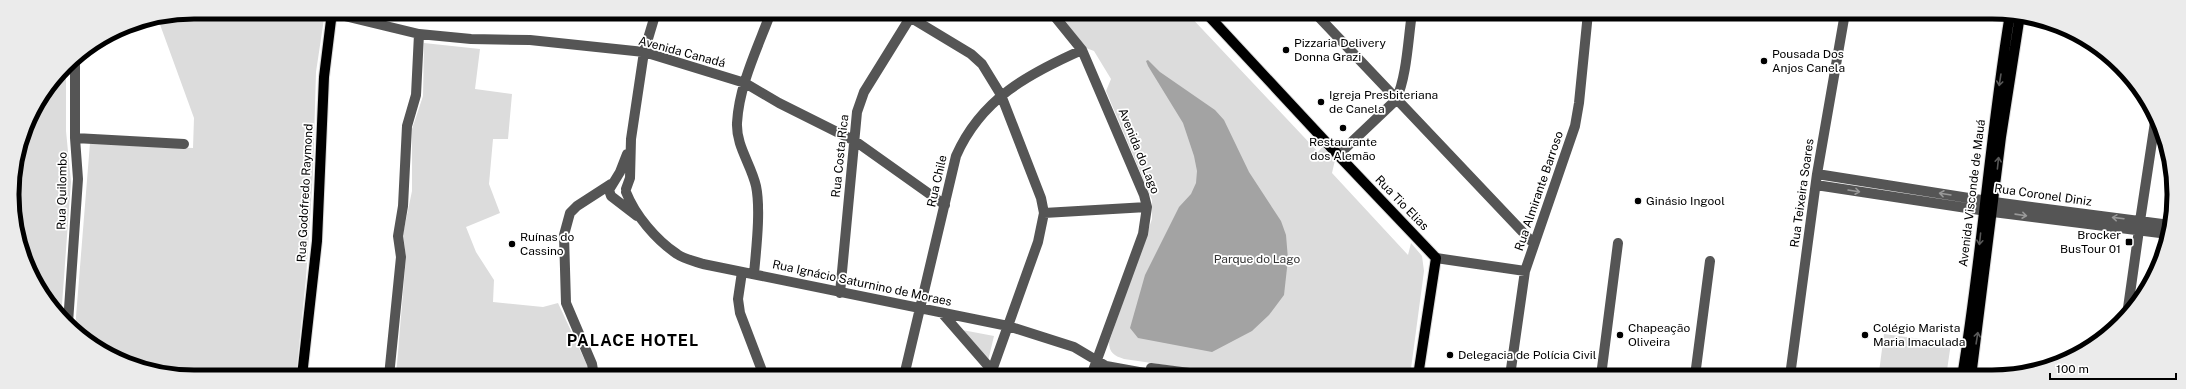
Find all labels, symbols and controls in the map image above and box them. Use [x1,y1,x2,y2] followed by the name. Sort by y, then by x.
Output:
[637,34,727,70] street label: Avenida Canadá
[1294,36,1386,64] place label: Pizzaria Delivery Donna Grazi
[1281,45,1291,55] marker: Pizzaria Delivery Donna Grazi
[1772,47,1845,75] place label: Pousada Dos Anjos Canela
[1759,56,1769,66] marker: Pousada Dos Anjos Canela
[1996,73,2004,86] one-way arrow
[1329,88,1438,116] place label: Igreja Presbiteriana de Canela
[1316,97,1326,107] marker: Igreja Presbiteriana de Canela
[1115,106,1163,196] street label: Avenida do Lago
[829,114,851,198] street label: Rua Costa Rica
[1956,118,1988,268] street label: Avenida Visconde de Mauá
[294,123,316,263] street label: Rua Godofredo Raymond
[1338,123,1348,133] marker: Restaurante dos Alemão
[1512,129,1566,253] street label: Rua Almirante Barroso
[1309,135,1377,163] place label: Restaurante dos Alemão
[1787,138,1817,248] street label: Rua Teixeira Soares
[54,152,70,230] street label: Rua Quilombo
[924,153,950,208] street label: Rua Chile
[1995,157,2002,170] one-way arrow
[1372,173,1432,233] street label: Rua Tio Elias
[1993,181,2093,209] street label: Rua Coronel Diniz
[1847,187,1860,195] one-way arrow
[1939,190,1952,198] one-way arrow
[1646,194,1725,208] place label: Ginásio Ingool
[1633,196,1643,206] marker: Ginásio Ingool
[2015,211,2028,219] one-way arrow
[2112,214,2125,222] one-way arrow
[2060,228,2121,256] place label: Brocker BusTour 01
[520,230,574,258] place label: Ruínas do Cassino
[1976,232,1983,245] one-way arrow
[2124,237,2134,247] marker: Brocker BusTour 01
[507,239,517,249] marker: Ruínas do Cassino
[1214,252,1300,266] park label: Parque do Lago
[771,257,953,309] street label: Rua Ignácio Saturnino de Moraes
[1628,321,1690,349] place label: Chapeação Oliveira
[1873,321,1965,349] place label: Colégio Marista Maria Imaculada
[1615,330,1625,340] marker: Chapeação Oliveira
[1860,330,1870,340] marker: Colégio Marista Maria Imaculada
[567,331,699,350] district label: PALACE HOTEL
[1973,332,1981,345] one-way arrow
[1458,348,1597,362] place label: Delegacia de Polícia Civil
[1445,350,1455,360] marker: Delegacia de Polícia Civil
[2050,355,2176,381] scale bar
[2056,362,2089,376] text: 100 m

